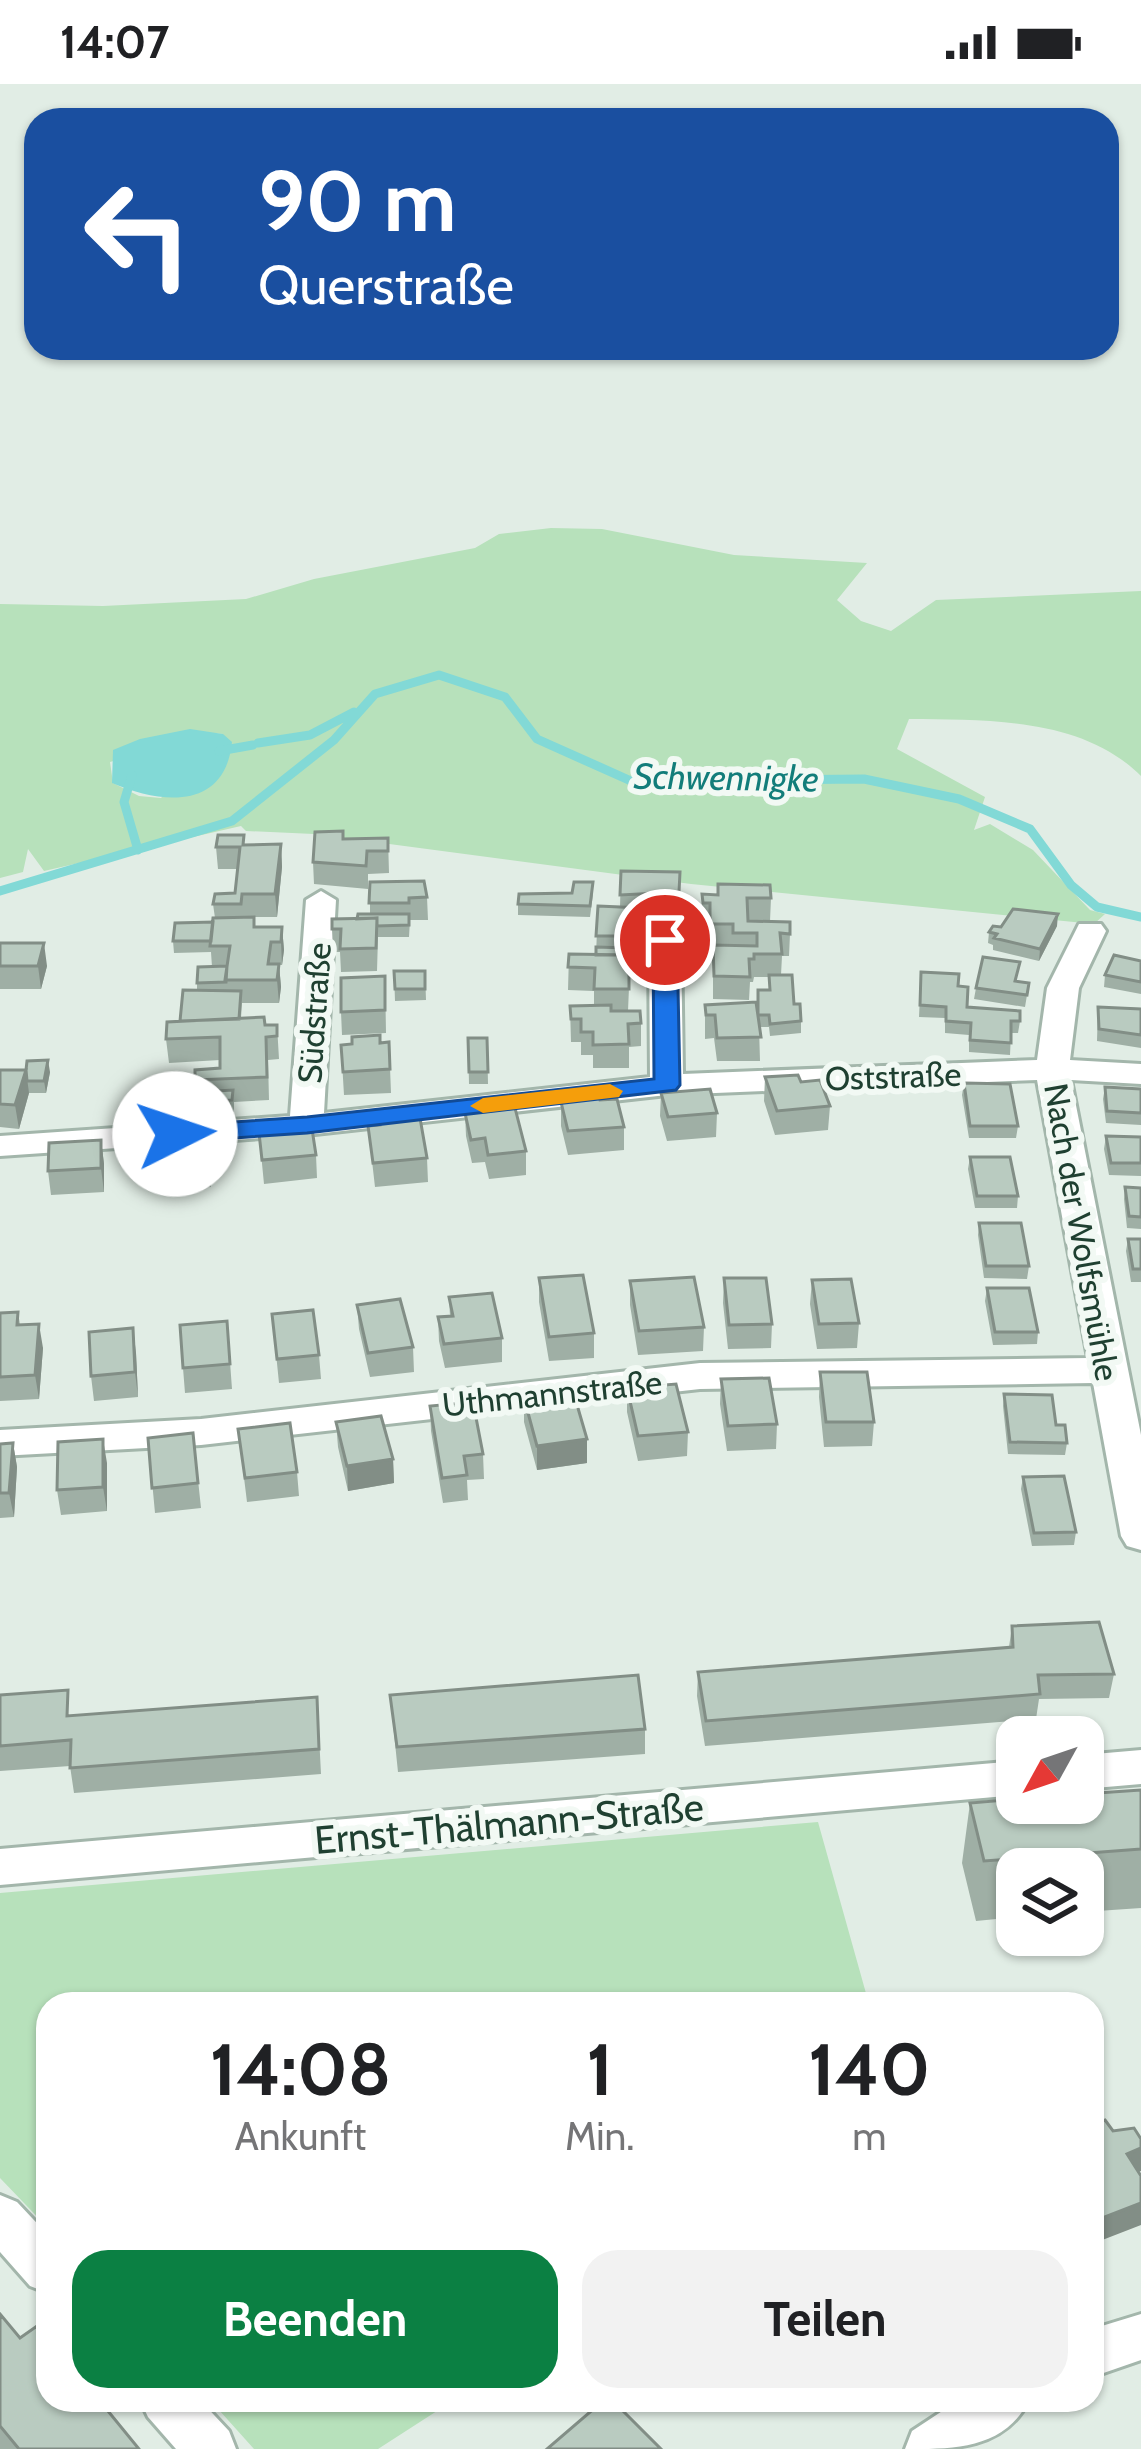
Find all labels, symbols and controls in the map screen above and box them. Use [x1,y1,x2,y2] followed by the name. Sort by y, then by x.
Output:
[60,15,169,69] text: 14:07
[258,150,456,252] text: 90 m
[60,156,216,312] icon: left
[258,252,514,318] text: Querstraße
[633,753,819,801] water label: Schwennigke
[614,889,716,991] pin
[632,907,698,973] icon: arrive
[289,941,339,1085] street label: Südstraße
[824,1054,962,1098] street label: Oststraße
[112,1071,238,1197] position arrow
[1036,1080,1128,1384] street label: Nach der Wolfsmühle
[440,1362,664,1424] street label: Uthmannstraße
[996,1716,1104,1824] north arrow
[996,1716,1104,1956] map controls
[313,1782,705,1864] street label: Ernst-Thälmann-Straße
[996,1848,1104,1956] button: layers
[210,2026,391,2113] text: 14:08
[586,2026,613,2113] text: 1
[808,2026,930,2113] text: 140
[235,2112,366,2160] text: Ankunft
[565,2112,634,2160] text: Min.
[852,2112,886,2160] text: m
[72,2250,558,2388] button: Beenden
[582,2250,1068,2388] button: Teilen

